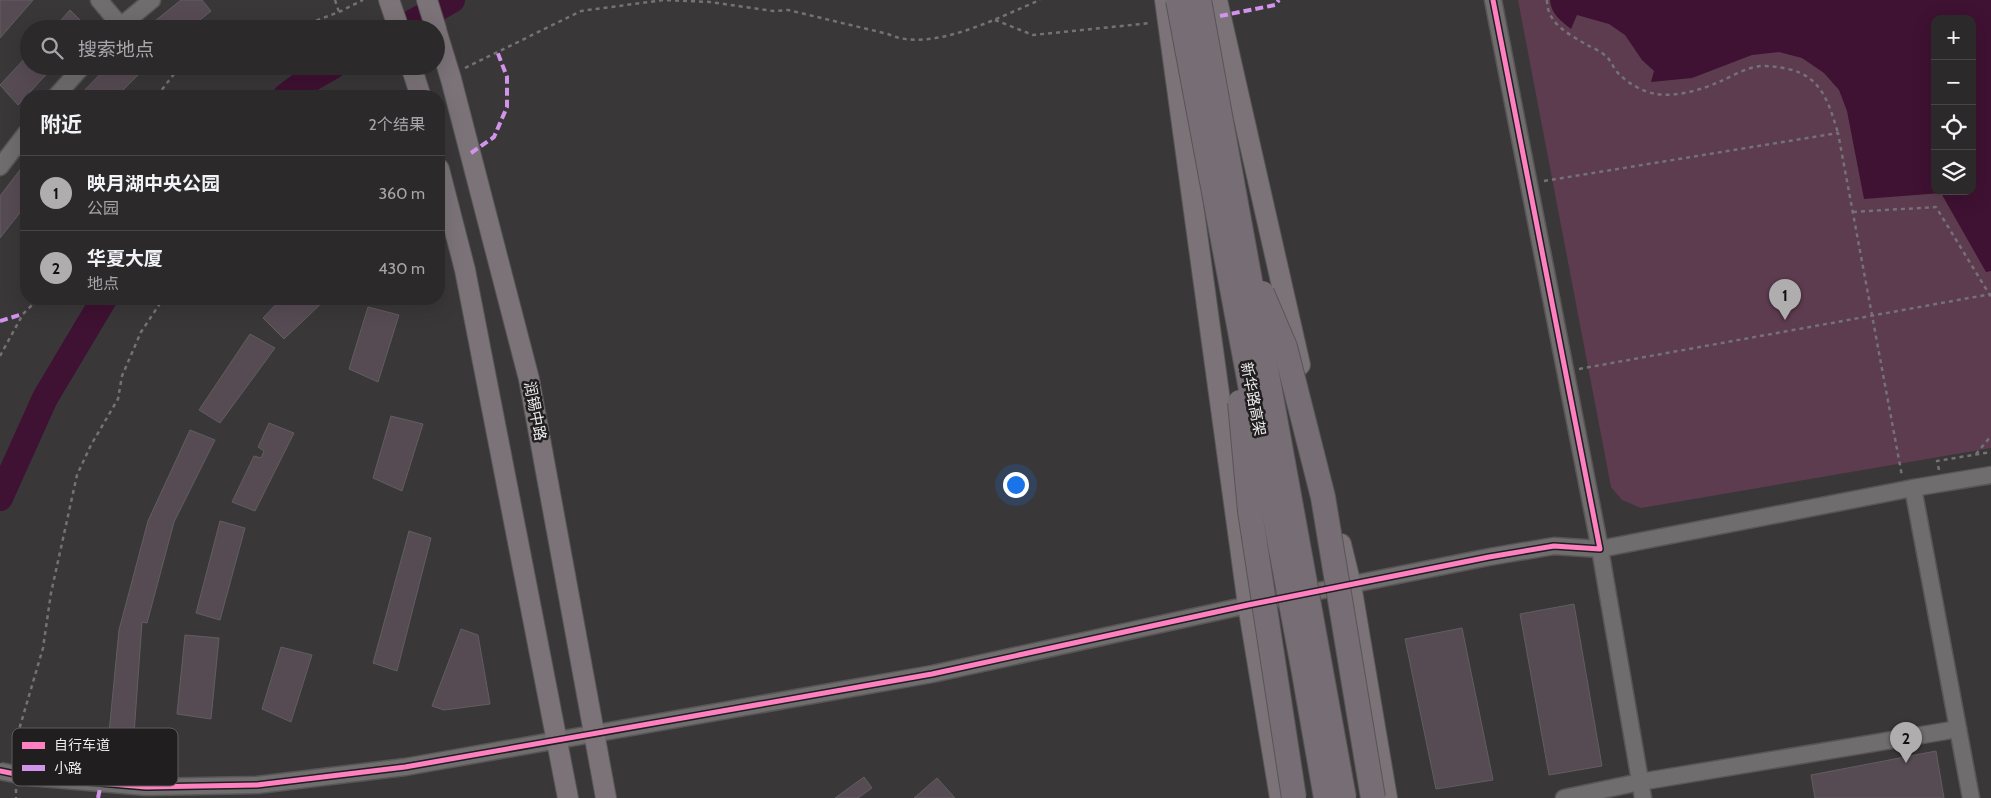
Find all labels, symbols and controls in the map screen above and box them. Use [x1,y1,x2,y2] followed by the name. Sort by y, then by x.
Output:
[1931,15,1976,195] map controls
[1931,15,1976,60] button: +
[20,20,445,75] search box
[38,34,66,62] icon: search
[78,38,154,61] text: 搜索地点
[1931,60,1976,105] button: −
[1931,105,1976,150] button: locate
[40,112,82,137] text: 附近
[369,115,425,134] text: 2个结果
[1931,150,1976,195] button: layers
[87,172,220,195] text: 映月湖中央公园
[53,184,59,203] text: 1
[378,184,425,203] text: 360 m
[87,199,119,218] text: 公园
[87,247,163,270] text: 华夏大厦
[52,259,60,278] text: 2
[378,259,425,278] text: 430 m
[87,274,119,293] text: 地点
[1769,279,1801,320] pin: 1
[1237,360,1269,438] street label: 新华路高架
[520,380,550,442] street label: 润锡中路
[1003,472,1029,498] your location
[1890,722,1922,763] pin: 2
[12,728,178,786] legend
[54,736,110,754] text: 自行车道
[54,759,82,777] text: 小路

